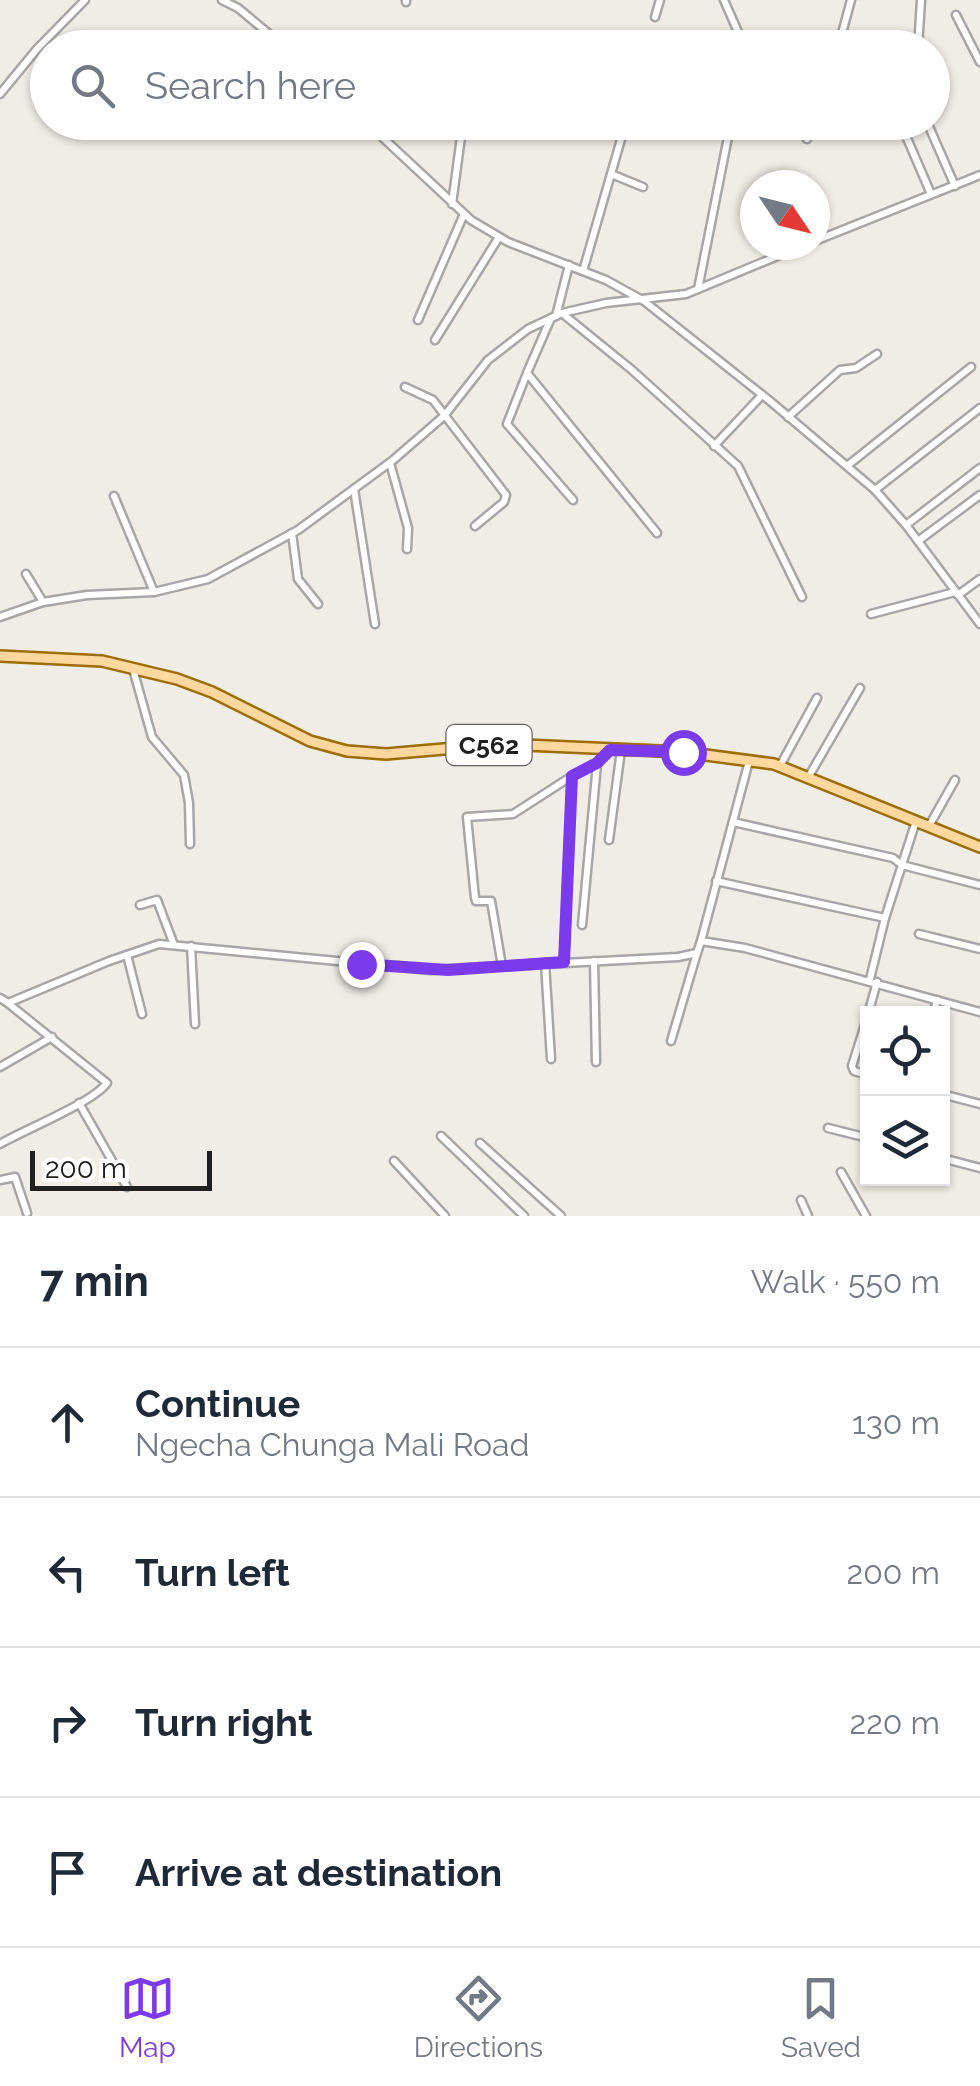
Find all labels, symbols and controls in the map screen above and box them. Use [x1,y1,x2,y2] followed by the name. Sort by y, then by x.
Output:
[30,30,950,140] search box
[65,58,120,113] icon: search
[145,63,356,108] text: Search here
[740,170,830,260] north arrow
[446,725,532,765] road number: C562
[661,730,707,776] route start
[339,942,385,988] route end
[860,1006,950,1186] map controls
[860,1006,950,1096] button: locate
[860,1096,950,1186] button: layers
[30,1146,212,1190] scale bar
[45,1152,127,1185] text: 200 m
[40,1257,149,1306] text: 7 min
[751,1263,940,1300] text: Walk · 550 m
[135,1381,300,1426] text: Continue
[40,1395,95,1450] icon: ahead
[852,1404,940,1441] text: 130 m
[135,1426,529,1463] text: Ngecha Chunga Mali Road
[40,1545,95,1600] icon: left
[135,1550,290,1595] text: Turn left
[847,1554,940,1591] text: 200 m
[40,1695,95,1750] icon: right
[135,1700,312,1745] text: Turn right
[850,1704,940,1741] text: 220 m
[40,1845,95,1900] icon: arrive
[135,1850,502,1895] text: Arrive at destination
[119,1971,176,2064] tab: Map
[414,1971,543,2064] tab: Directions
[781,1971,861,2064] tab: Saved

